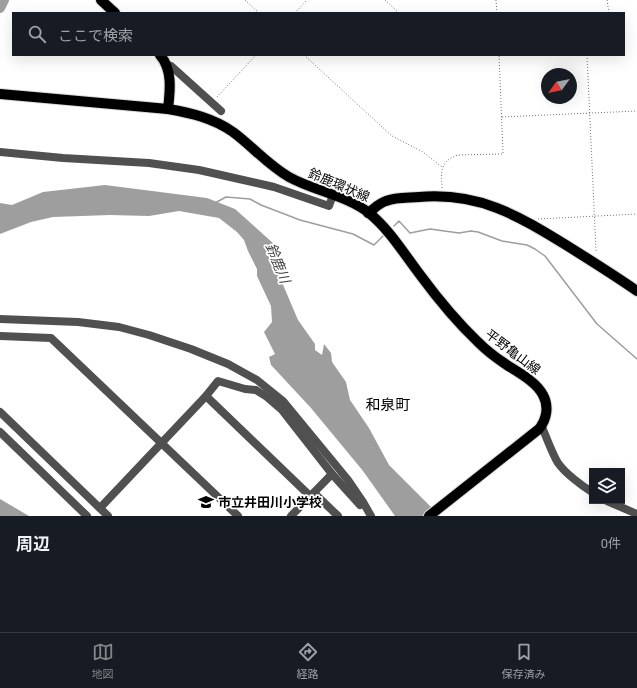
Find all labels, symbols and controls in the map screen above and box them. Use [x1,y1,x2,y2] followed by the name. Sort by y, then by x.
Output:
[12,12,625,56] search box
[26,23,48,45] icon: search
[58,27,133,45] text: ここで検索
[541,68,577,104] north arrow
[306,165,372,205] street label: 鈴鹿環状線
[263,241,294,287] water label: 鈴鹿川
[483,326,543,378] street label: 平野亀山線
[365,396,411,414] district label: 和泉町
[589,468,625,504] map controls
[589,468,625,504] button: layers
[197,493,215,511] school or university icon: 市立井田川小学校
[218,495,322,510] place label: 市立井田川小学校
[16,534,50,554] text: 周辺
[601,536,621,551] text: 0件
[92,641,114,681] tab: 地図
[297,641,319,681] tab: 経路
[502,641,546,681] tab: 保存済み

